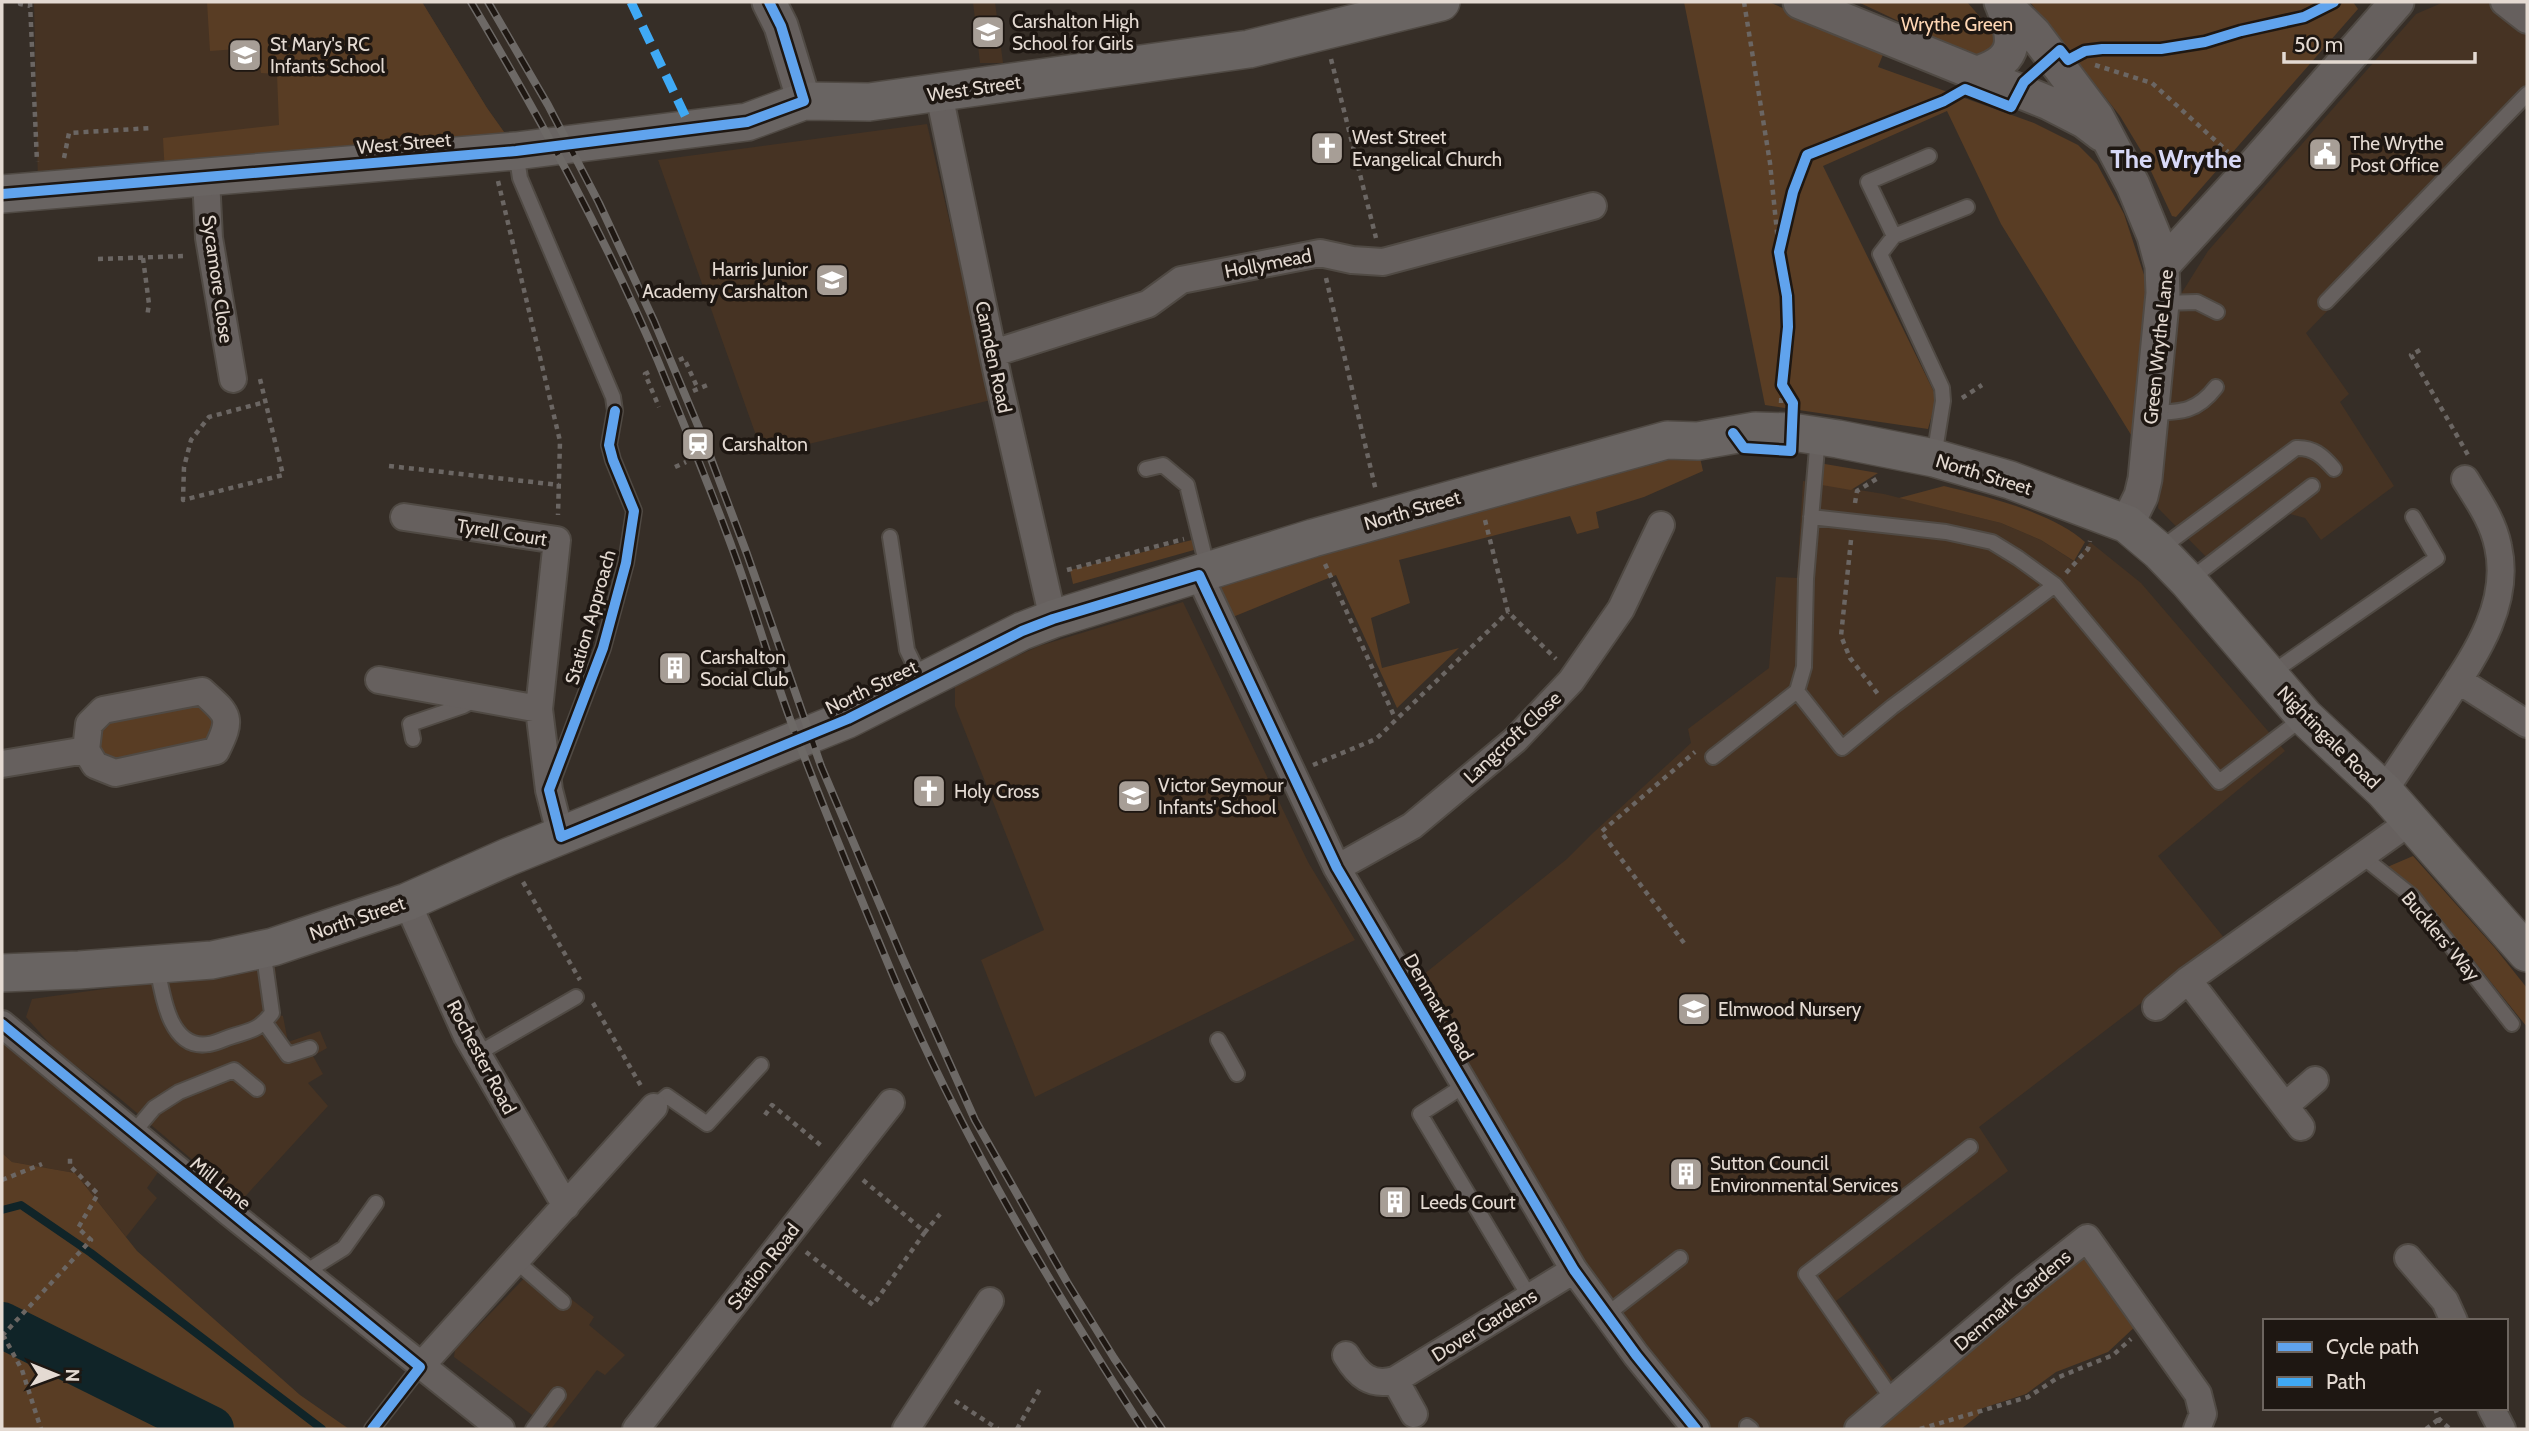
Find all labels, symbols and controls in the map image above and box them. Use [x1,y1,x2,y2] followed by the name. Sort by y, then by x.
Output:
[1012,10,1139,55] place label: Carshalton High School for Girls
[969,13,1007,51] school or university icon: Carshalton High School for Girls
[1901,13,2013,36] park label: Wrythe Green
[2284,21,2475,65] scale bar
[2294,32,2343,57] text: 50 m
[270,33,385,78] place label: St Mary's RC Infants School
[226,36,264,74] school or university icon: St Mary's RC Infants School
[926,70,1023,106] street label: West Street
[1352,126,1502,171] place label: West Street Evangelical Church
[356,128,453,159] street label: West Street
[1308,129,1346,167] church icon: West Street Evangelical Church
[2350,132,2444,177] place label: The Wrythe Post Office
[2306,135,2344,173] public building icon: The Wrythe Post Office
[2110,143,2242,175] district label: The Wrythe
[197,214,238,345] street label: Sycamore Close
[1223,244,1314,283] street label: Hollymead
[642,258,808,303] place label: Harris Junior Academy Carshalton
[813,261,851,299] school or university icon: Harris Junior Academy Carshalton
[2139,268,2178,426] street label: Green Wrythe Lane
[970,299,1017,415] street label: Camden Road
[679,425,717,463] station icon: Carshalton
[722,433,808,456] place label: Carshalton
[1933,449,2035,500] street label: North Street
[1361,486,1464,535] street label: North Street
[455,514,549,551] street label: Tyrell Court
[560,547,621,687] street label: Station Approach
[700,646,789,691] place label: Carshalton Social Club
[656,649,694,687] building icon: Carshalton Social Club
[822,655,921,720] street label: North Street
[2272,681,2385,794] street label: Nightingale Road
[1459,686,1566,788] street label: Langcroft Close
[910,772,948,810] church icon: Holy Cross
[1158,774,1284,819] place label: Victor Seymour Infants' School
[1115,777,1153,815] school or university icon: Victor Seymour Infants' School
[954,780,1039,803] place label: Holy Cross
[2397,887,2485,986] street label: Bucklers' Way
[306,891,408,946] street label: North Street
[1399,950,1478,1065] street label: Denmark Road
[1675,990,1713,1028] school or university icon: Elmwood Nursery
[442,996,521,1118] street label: Rochester Road
[1718,998,1862,1021] place label: Elmwood Nursery
[186,1152,256,1215] street label: Mill Lane
[1710,1152,1899,1197] place label: Sutton Council Environmental Services
[1667,1155,1705,1193] building icon: Sutton Council Environmental Services
[1376,1183,1414,1221] building icon: Leeds Court
[1420,1191,1516,1214] place label: Leeds Court
[723,1219,804,1314] street label: Station Road
[1949,1245,2075,1356] street label: Denmark Gardens
[1427,1284,1541,1367] street label: Dover Gardens
[2263,1319,2508,1410] legend
[2326,1334,2419,1359] text: Cycle path
[21,1340,91,1410] north arrow
[61,1368,84,1382] text: N
[2326,1369,2366,1394] text: Path

